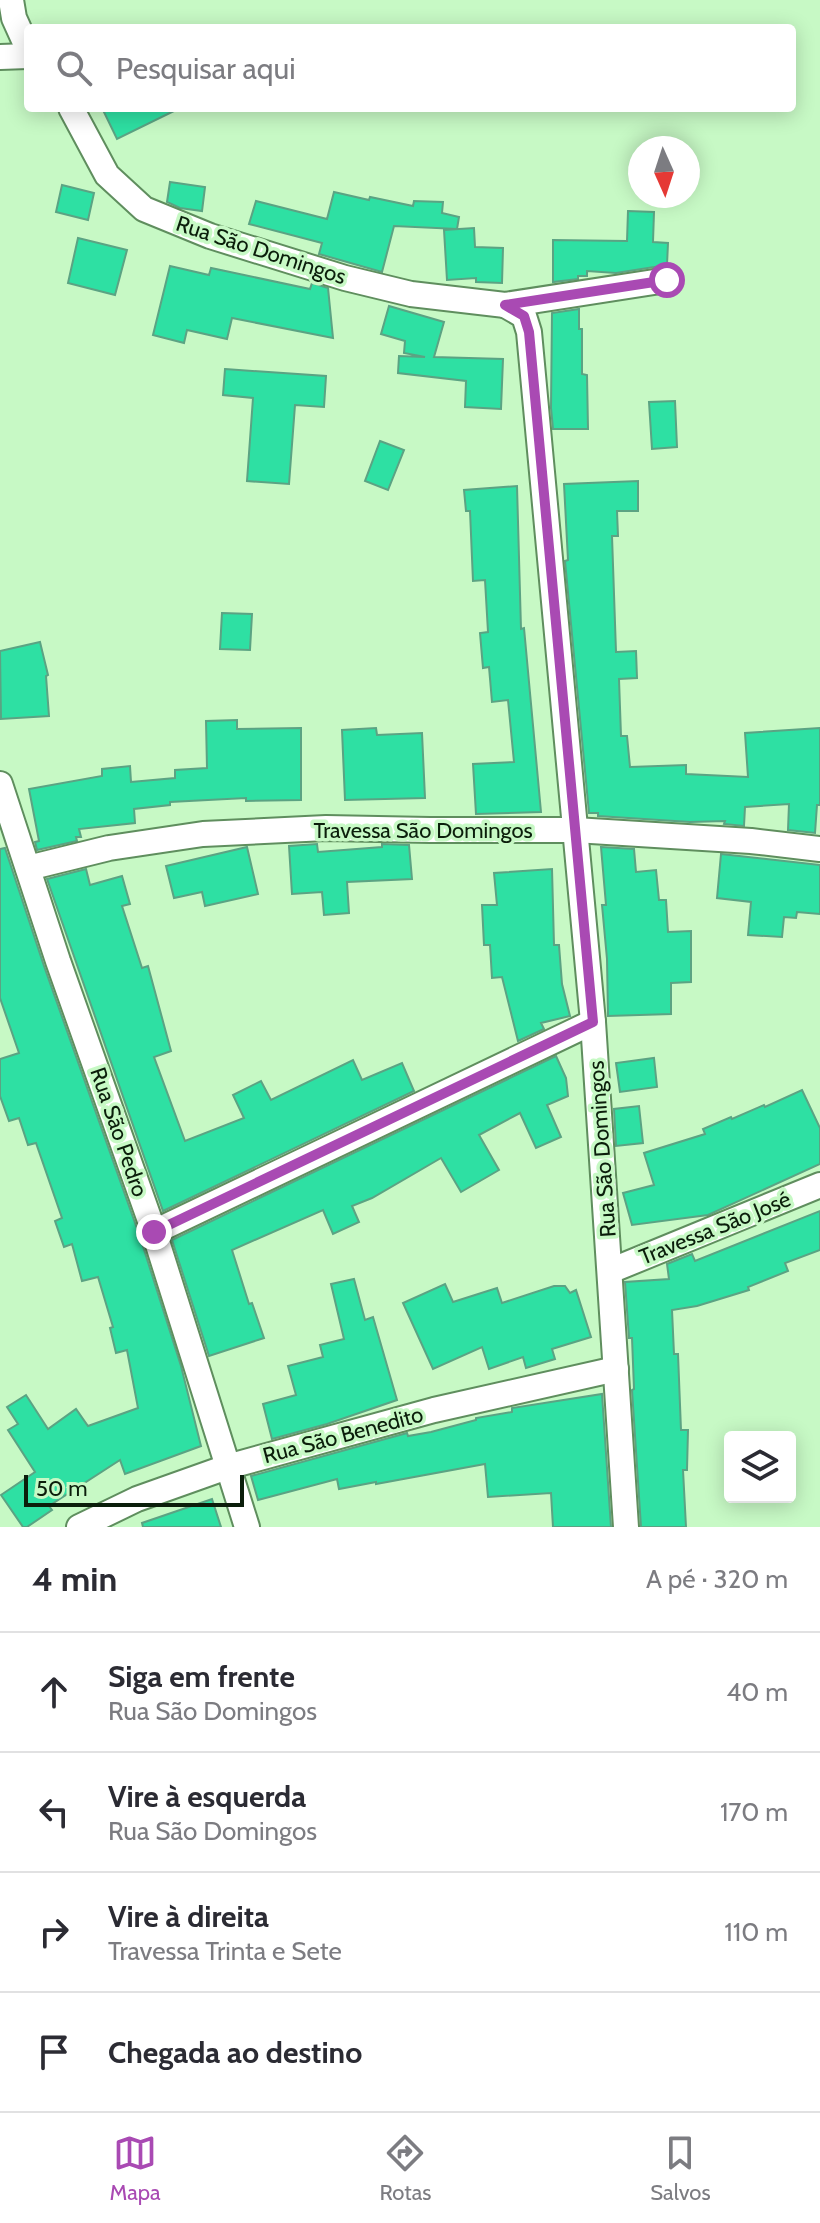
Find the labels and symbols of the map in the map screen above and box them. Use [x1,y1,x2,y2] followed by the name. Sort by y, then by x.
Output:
[628,136,700,208] north arrow
[173,210,349,290] street label: Rua São Domingos
[649,262,685,298] route start
[313,817,533,844] street label: Travessa São Domingos
[582,1060,622,1238] street label: Rua São Domingos
[84,1064,154,1200] street label: Rua São Pedro
[635,1185,795,1271] street label: Travessa São José
[136,1214,172,1250] route end
[260,1401,426,1469] street label: Rua São Benedito
[24,1471,244,1507] scale bar

